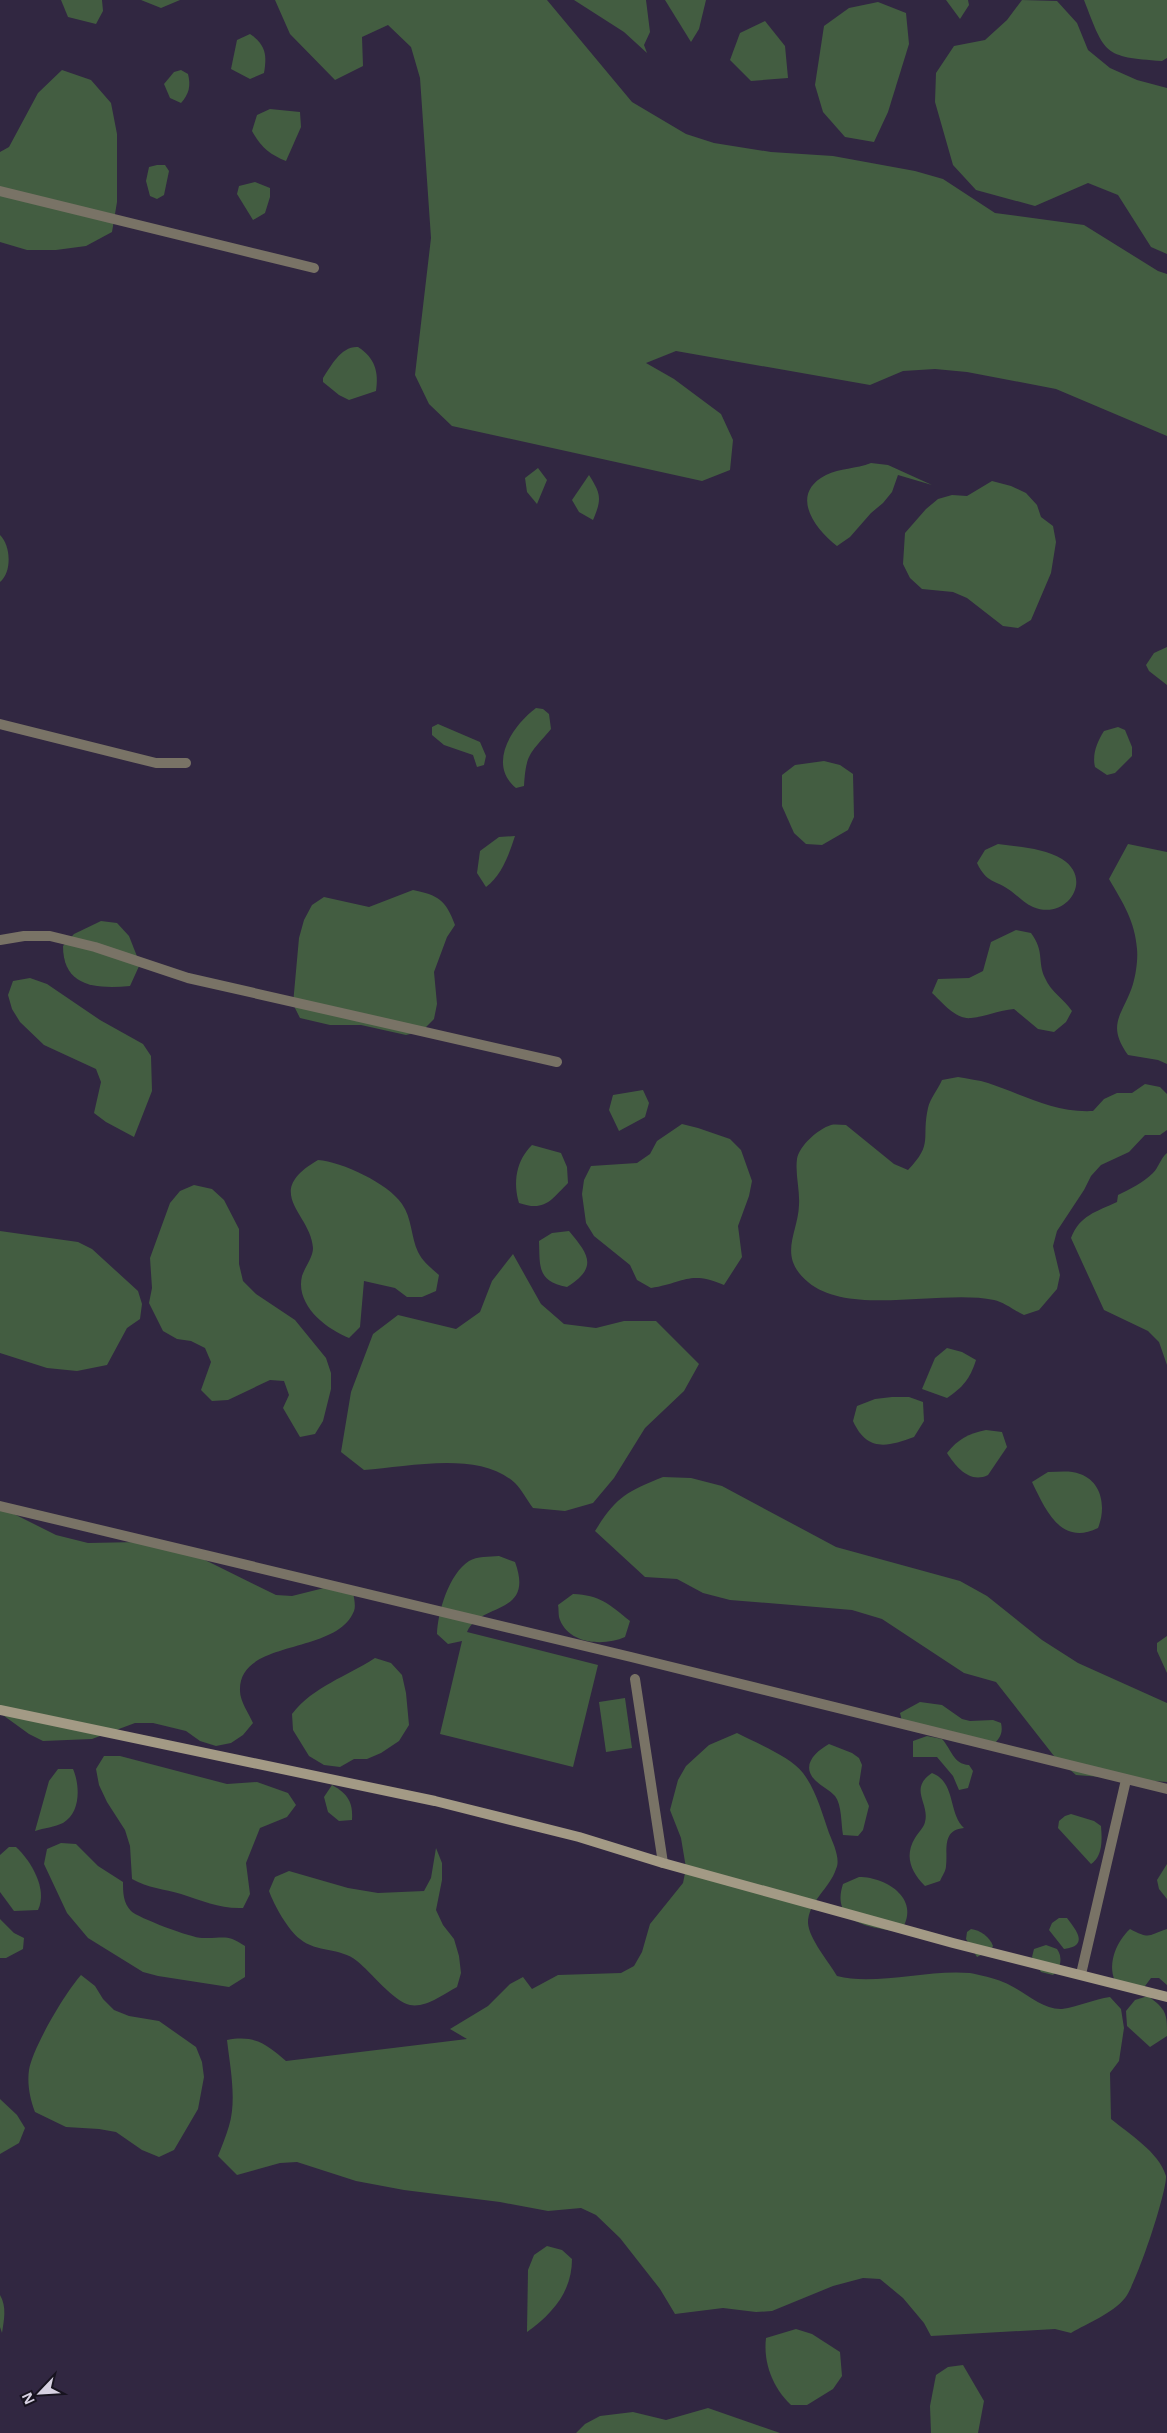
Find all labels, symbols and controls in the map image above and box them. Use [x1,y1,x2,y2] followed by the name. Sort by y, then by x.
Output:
[15,2368,65,2418] north arrow
[17,2390,39,2408] text: N

